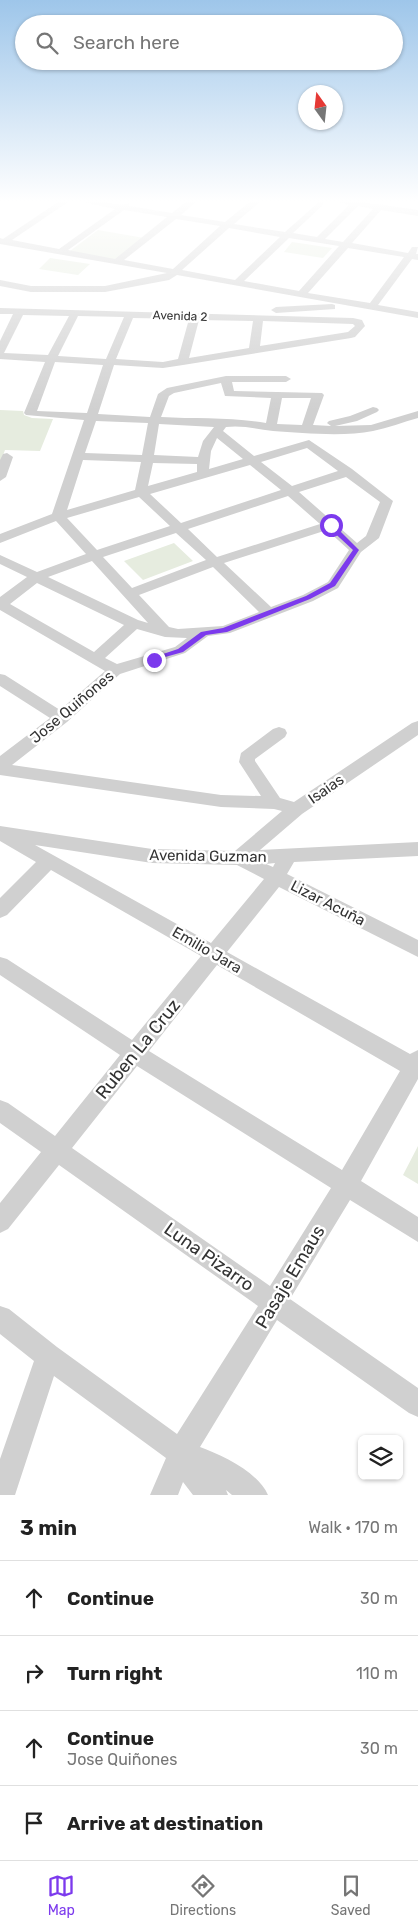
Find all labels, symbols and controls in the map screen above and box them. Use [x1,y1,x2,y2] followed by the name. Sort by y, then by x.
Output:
[15,15,403,70] search box
[33,29,61,57] icon: search
[73,31,180,54] text: Search here
[298,85,343,130] north arrow
[152,308,208,324] street label: Avenida 2
[320,514,343,537] route start
[143,649,166,672] route end
[27,667,118,747] street label: Jose Quiñones
[305,770,348,808] street label: Isaias
[149,846,267,866] street label: Avenida Guzman
[288,877,368,929] street label: Lizar Acuña
[169,923,245,977] street label: Emilio Jara
[91,995,185,1103] street label: Ruben La Cruz
[160,1218,258,1296] street label: Luna Pizarro
[251,1221,329,1333] street label: Pasaje Emaus
[358,1435,403,1480] map controls
[358,1435,403,1480] button: layers
[20,1515,77,1540] text: 3 min
[308,1518,398,1537] text: Walk · 170 m
[20,1584,48,1612] icon: ahead
[67,1587,154,1610] text: Continue
[360,1589,398,1608] text: 30 m
[20,1659,48,1687] icon: right
[67,1662,162,1685] text: Turn right
[356,1664,398,1683] text: 110 m
[67,1727,154,1750] text: Continue
[20,1734,48,1762] icon: ahead
[360,1739,398,1758] text: 30 m
[67,1750,177,1769] text: Jose Quiñones
[20,1809,48,1837] icon: arrive
[67,1812,263,1835] text: Arrive at destination
[47,1872,75,1919] tab: Map
[170,1872,236,1919] tab: Directions
[331,1872,371,1919] tab: Saved

